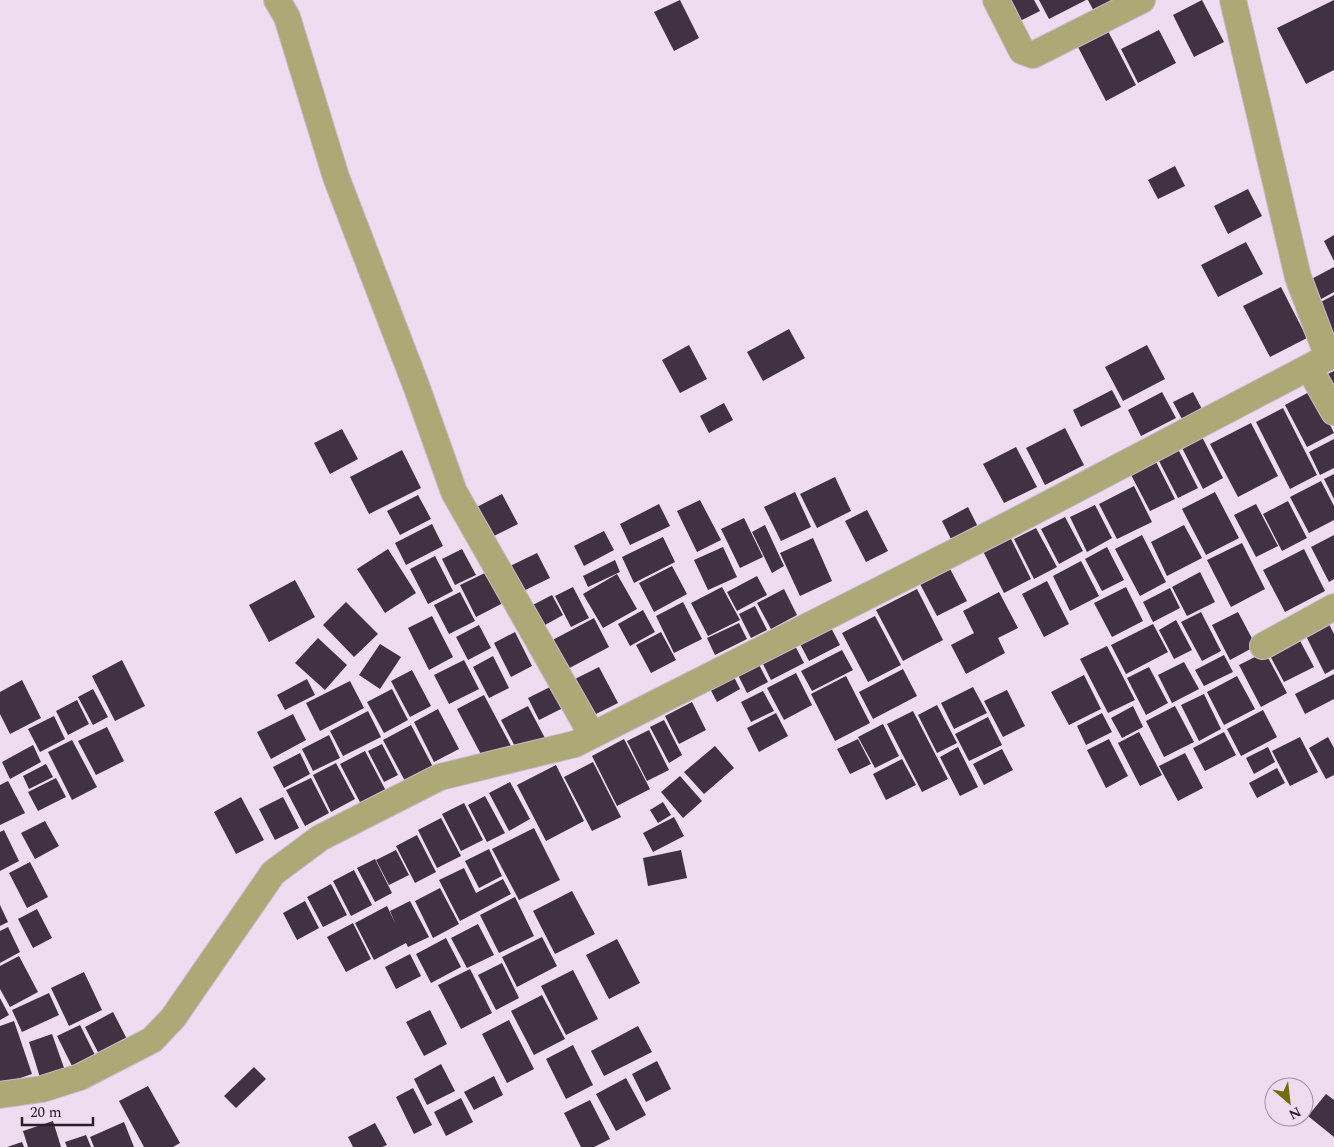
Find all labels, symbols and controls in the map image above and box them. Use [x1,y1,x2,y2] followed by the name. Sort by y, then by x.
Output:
[1264,1077,1314,1127] north arrow
[22,1094,94,1126] scale bar
[30,1101,62,1124] text: 20 m
[1285,1101,1305,1125] text: N

